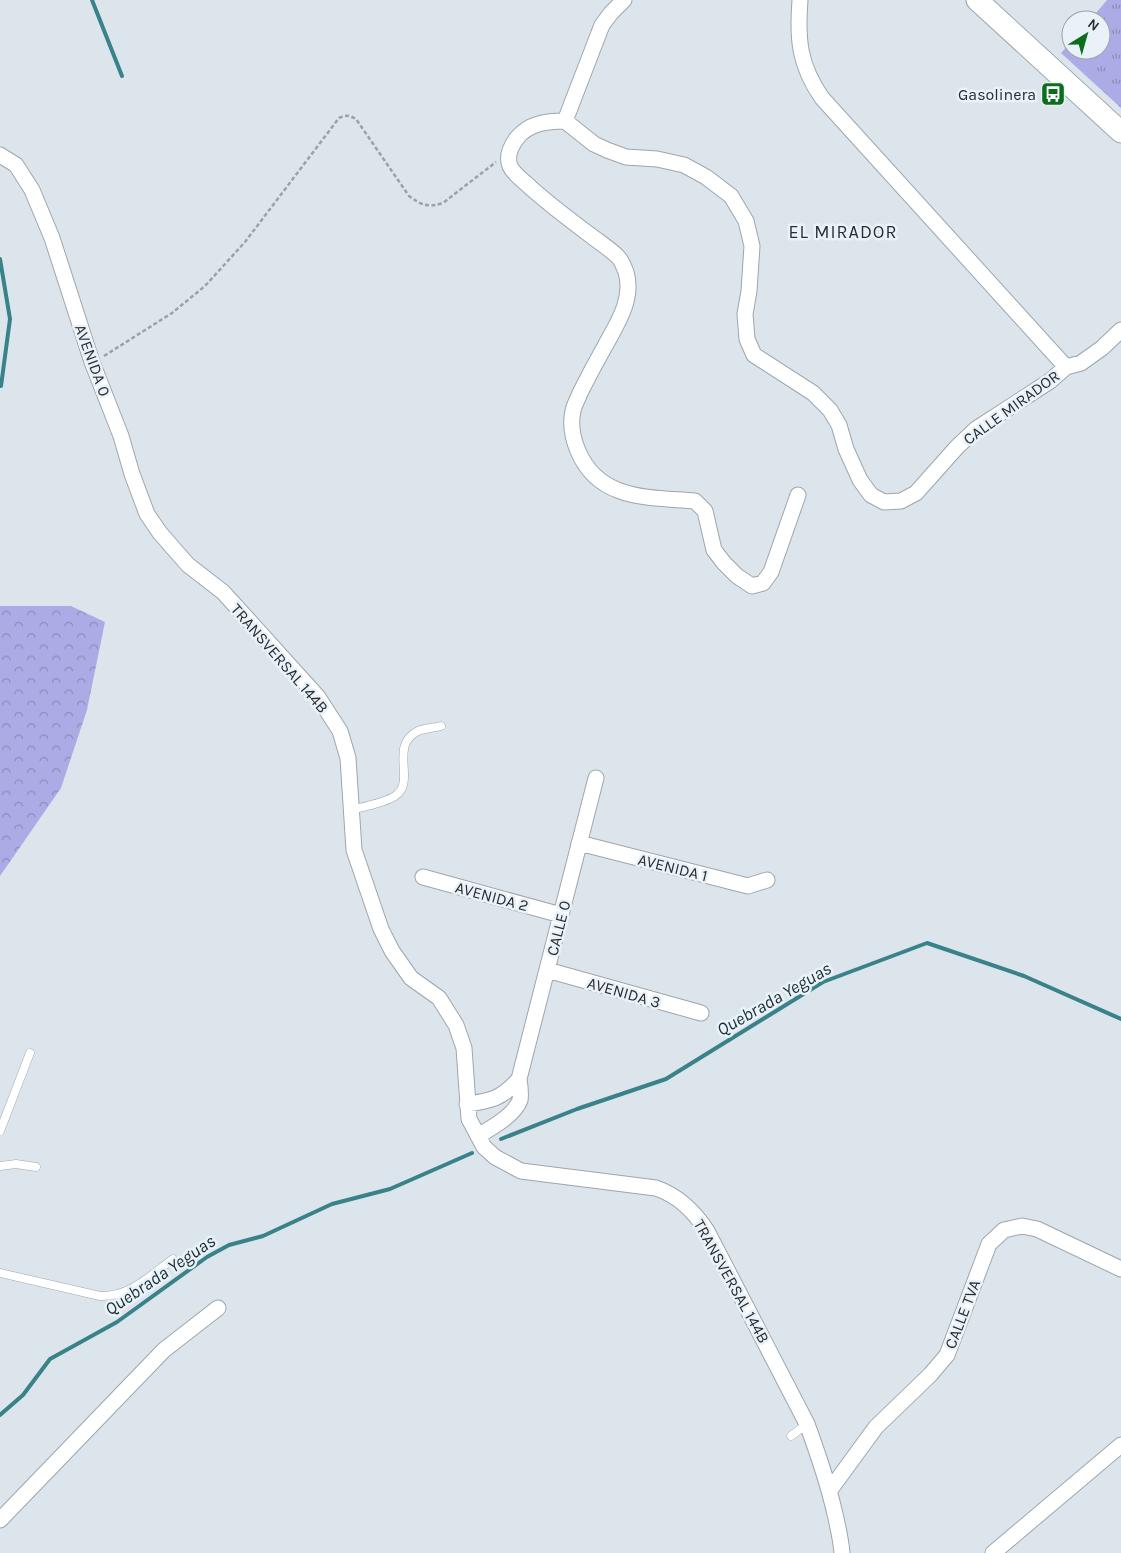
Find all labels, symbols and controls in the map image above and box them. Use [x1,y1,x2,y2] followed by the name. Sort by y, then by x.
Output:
[1061,10,1111,60] north arrow
[1084,15,1103,35] text: N
[1040,81,1066,107] bus stop icon: Gasolinera
[958,85,1036,104] place label: Gasolinera
[789,221,897,243] district label: EL MIRADOR
[71,322,114,399] street label: AVENIDA 0
[959,366,1063,449] street label: CALLE MIRADOR
[227,600,332,717] street label: TRANSVERSAL 144B
[636,850,710,885] street label: AVENIDA 1
[453,878,531,915] street label: AVENIDA 2
[542,899,575,958] street label: CALLE 0
[713,957,835,1041] water label: Quebrada Yeguas
[585,973,663,1012] street label: AVENIDA 3
[690,1216,773,1346] street label: TRANSVERSAL 144B
[101,1230,219,1320] water label: Quebrada Yeguas
[941,1277,984,1351] street label: CALLE TVA

